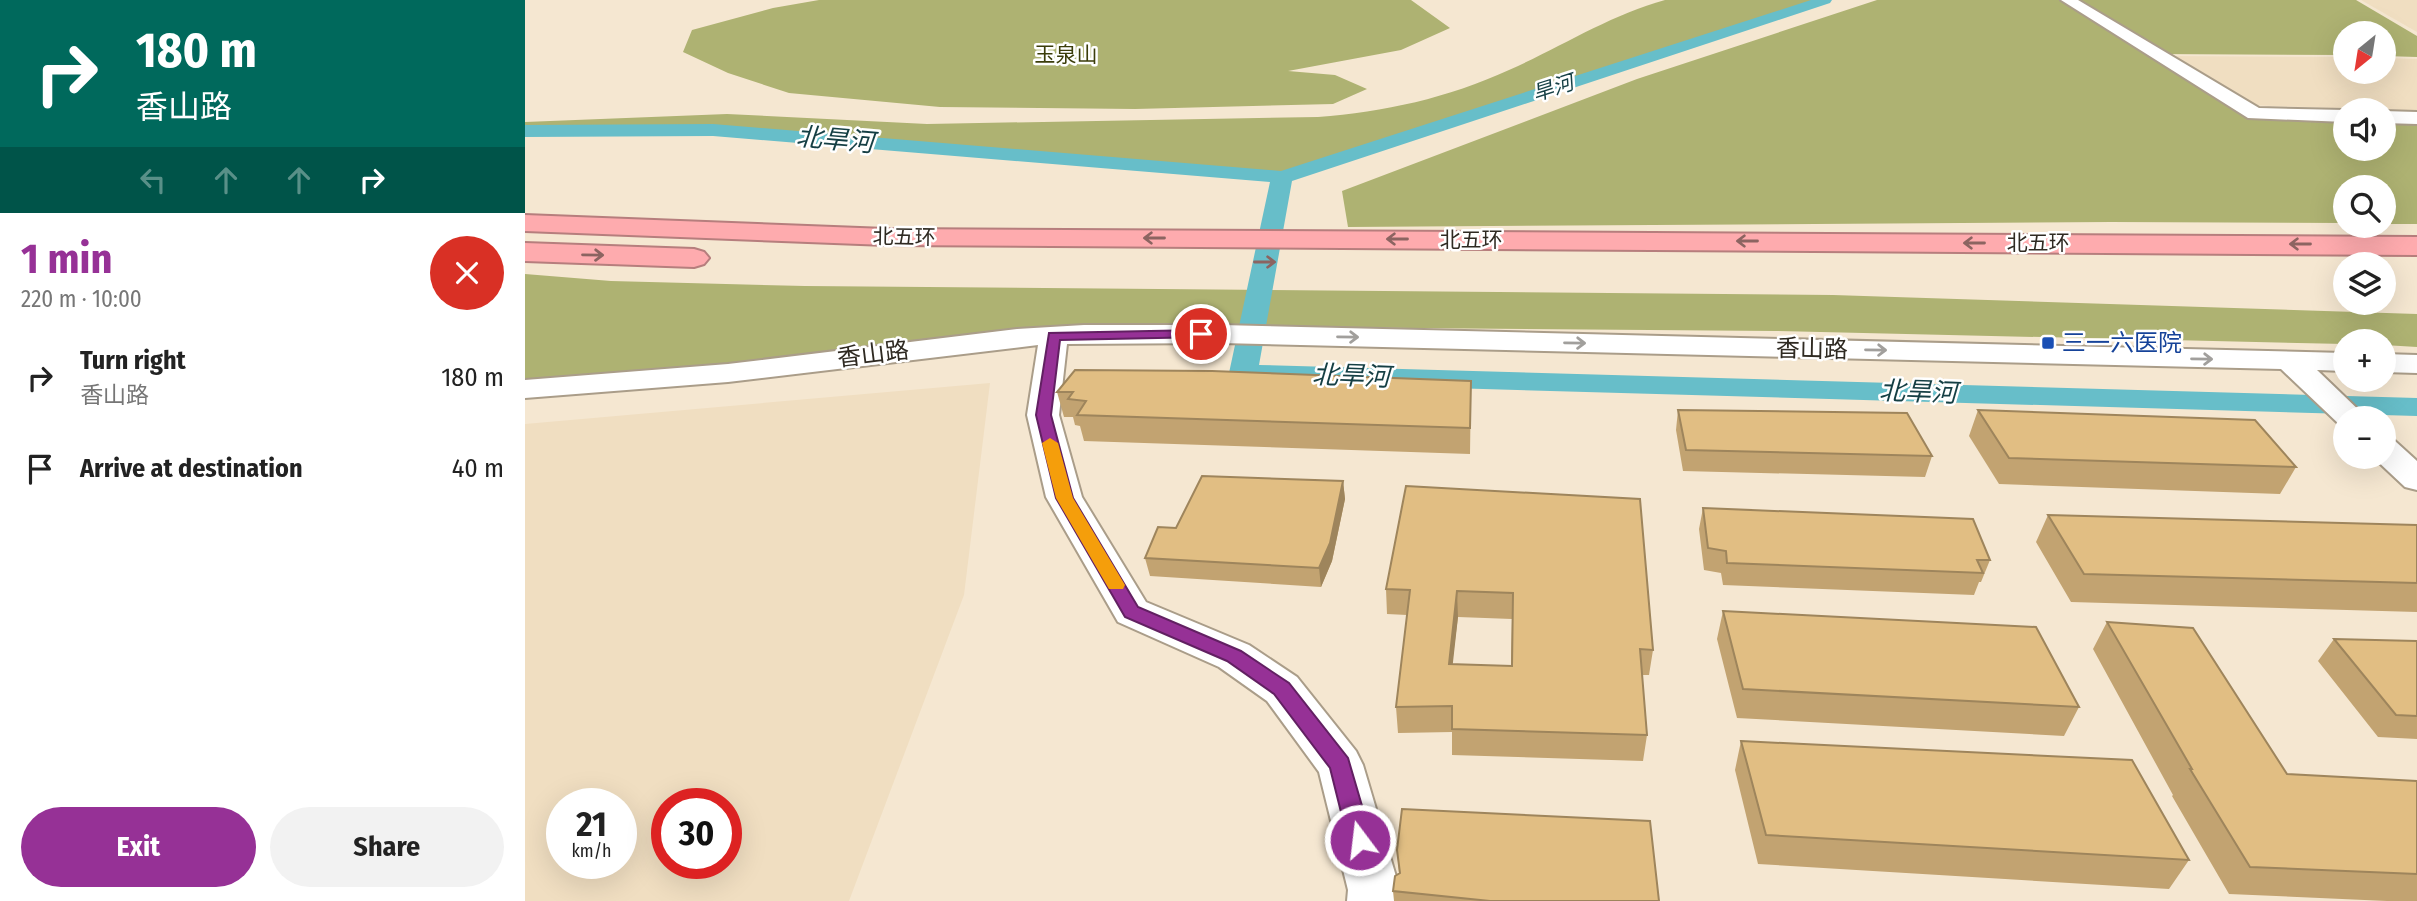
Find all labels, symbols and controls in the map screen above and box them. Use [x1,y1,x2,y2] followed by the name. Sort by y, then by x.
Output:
[136,21,257,80] text: 180 m
[2333,21,2396,84] north arrow
[2333,21,2396,469] map controls
[21,28,112,119] icon: right
[1035,42,1098,68] park label: 玉泉山
[1529,68,1581,107] water label: 旱河
[136,88,232,126] text: 香山路
[2333,98,2396,161] button: sound
[795,121,880,159] water label: 北旱河
[134,161,172,199] icon: left
[207,161,245,199] icon: ahead
[280,161,318,199] icon: ahead
[353,161,391,199] icon: right
[2333,175,2396,238] button: search
[872,223,936,251] street label: 北五环
[1440,227,1503,253] street label: 北五环
[2007,230,2070,256] street label: 北五环
[1143,231,1166,245] one-way arrow
[1386,232,1409,246] one-way arrow
[21,234,112,284] text: 1 min
[1736,234,1759,248] one-way arrow
[430,236,504,310] button: close
[1963,236,1986,250] one-way arrow
[2289,238,2312,251] one-way arrow
[581,249,604,262] one-way arrow
[2333,252,2396,315] button: layers
[1254,255,1277,269] one-way arrow
[21,285,142,313] text: 220 m · 10:00
[1171,304,1231,364] pin
[1182,315,1220,353] icon: arrive
[2062,329,2182,357] place label: 三一六医院
[2333,329,2396,392] button: +
[1336,330,1359,343] one-way arrow
[1776,334,1848,364] street label: 香山路
[2040,335,2056,351] marker: 三一六医院
[836,336,910,372] street label: 香山路
[1564,336,1587,349] one-way arrow
[1865,344,1888,357] one-way arrow
[80,345,186,376] text: Turn right
[2190,352,2213,366] one-way arrow
[21,359,59,397] icon: right
[1311,359,1396,393] water label: 北旱河
[441,362,504,393] text: 180 m
[1878,375,1963,409] water label: 北旱河
[80,381,149,409] text: 香山路
[2333,406,2396,469] button: −
[21,450,59,488] icon: arrive
[80,453,303,484] text: Arrive at destination
[452,453,504,484] text: 40 m
[651,788,742,879] speed limit sign: 30
[576,803,607,845] text: 21
[1323,803,1397,877] position arrow
[21,807,256,887] button: Exit
[270,807,504,887] button: Share
[571,840,612,862] text: km/h

